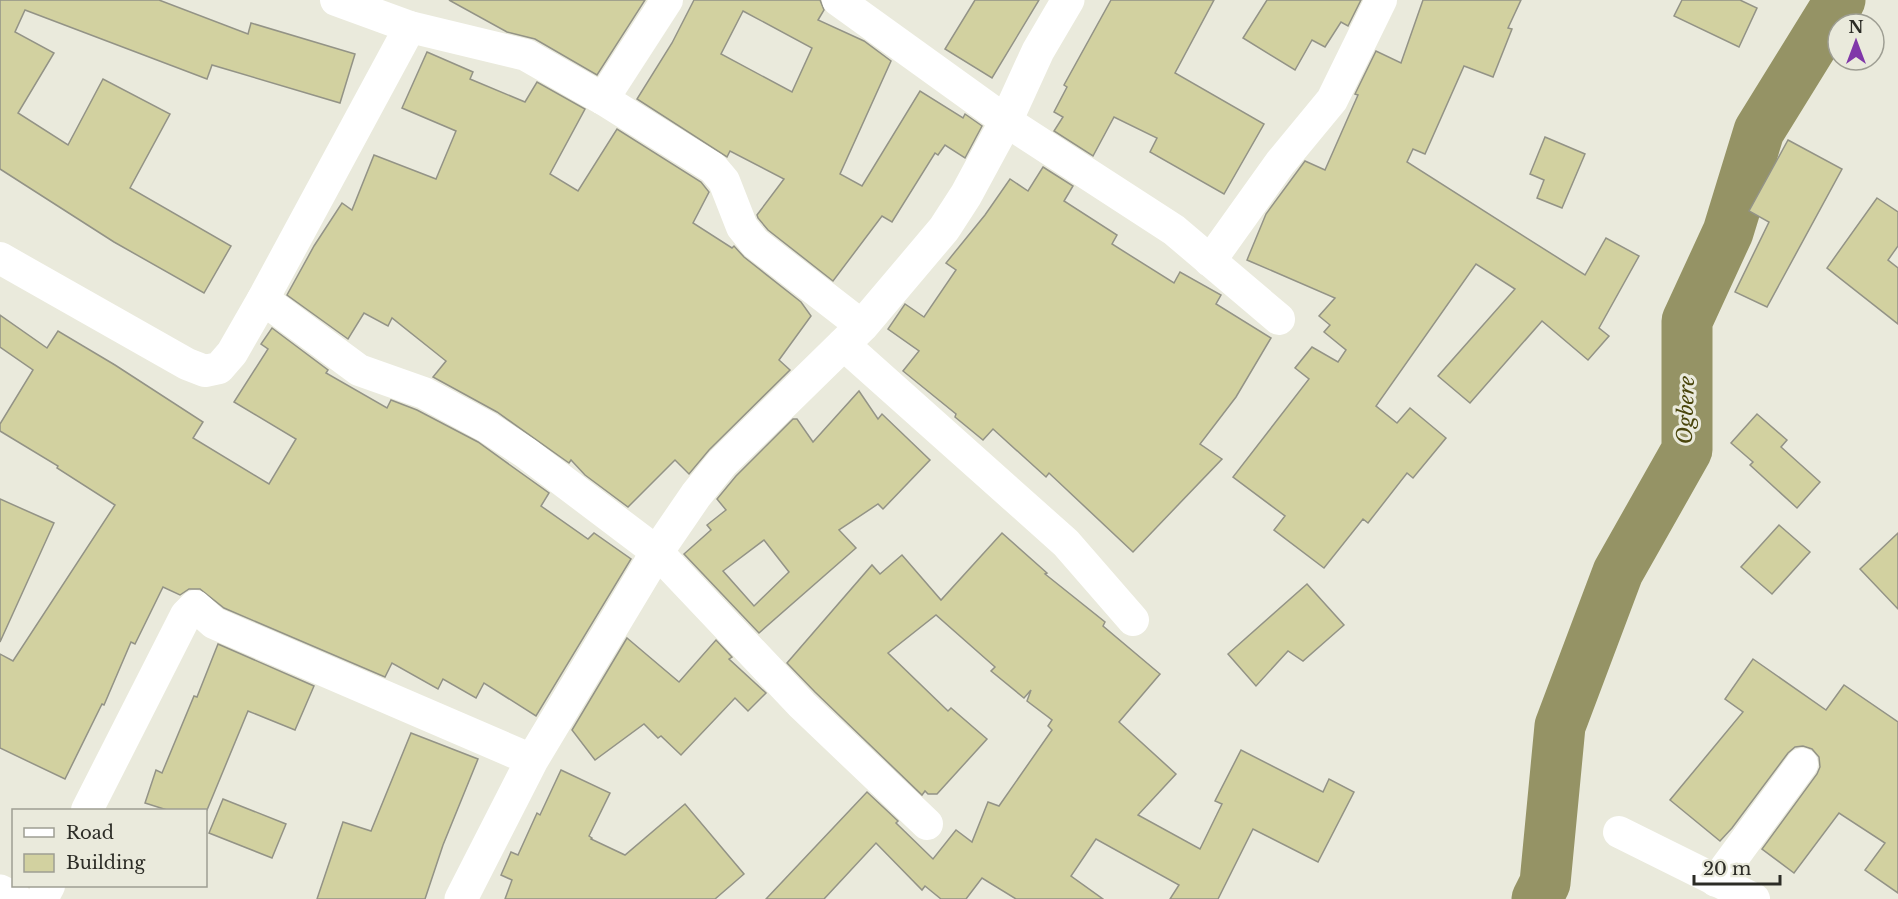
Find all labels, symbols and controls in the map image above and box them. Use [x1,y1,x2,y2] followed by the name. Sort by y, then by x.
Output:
[1826,12,1886,72] north arrow
[1848,17,1864,37] text: N
[1672,375,1700,445] water label: Ogbere
[12,809,207,887] legend
[66,822,114,844] text: Road
[1694,848,1780,886] scale bar
[66,852,145,874] text: Building
[1703,858,1751,880] text: 20 m

